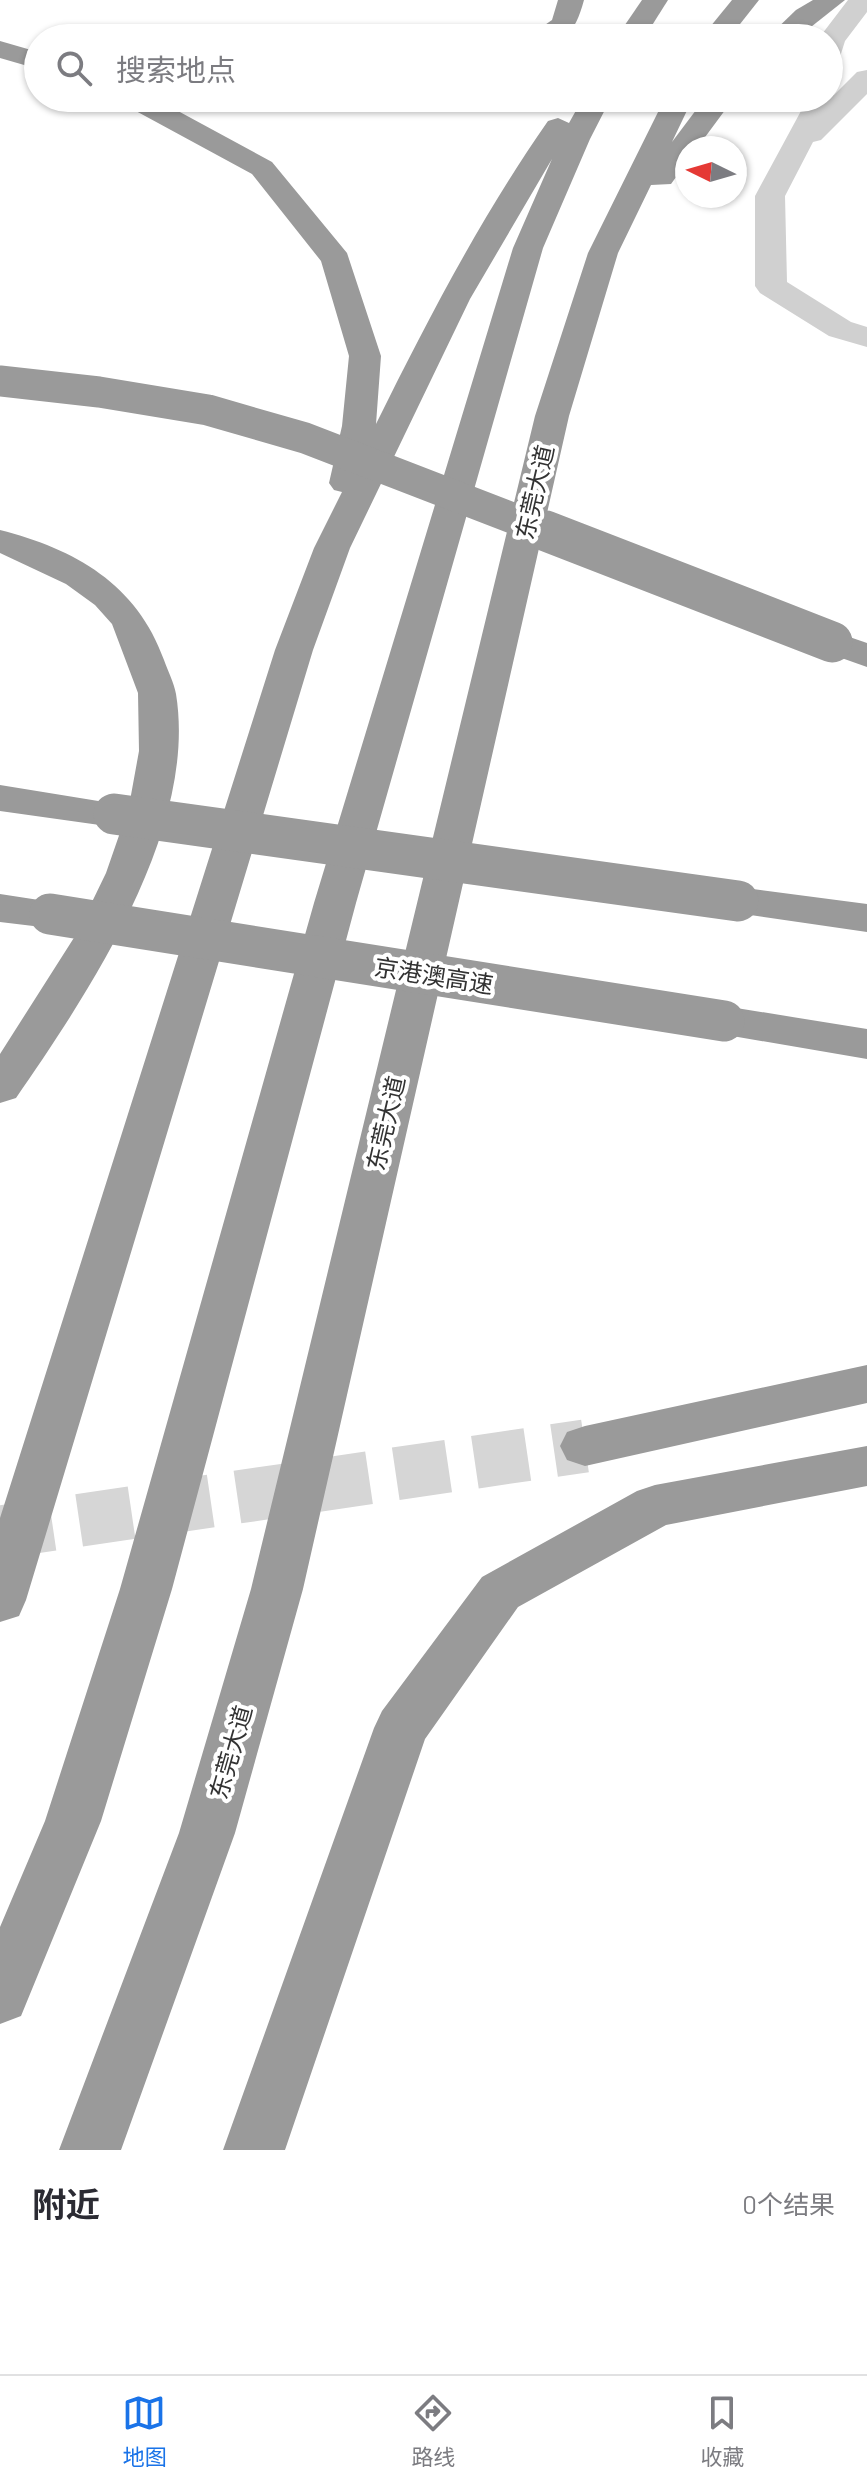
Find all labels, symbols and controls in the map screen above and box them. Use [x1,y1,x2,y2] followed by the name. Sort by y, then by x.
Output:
[24,24,843,112] search box
[52,46,96,90] icon: search
[116,51,236,87] text: 搜索地点
[675,136,747,208] north arrow
[509,442,559,542] street label: 东莞大道
[372,951,496,999] street label: 京港澳高速
[360,1073,410,1173] street label: 东莞大道
[203,1702,257,1802] street label: 东莞大道
[32,2183,100,2224] text: 附近
[742,2188,835,2219] text: 0个结果
[122,2391,167,2471] tab: 地图
[411,2391,456,2471] tab: 路线
[700,2391,745,2471] tab: 收藏

